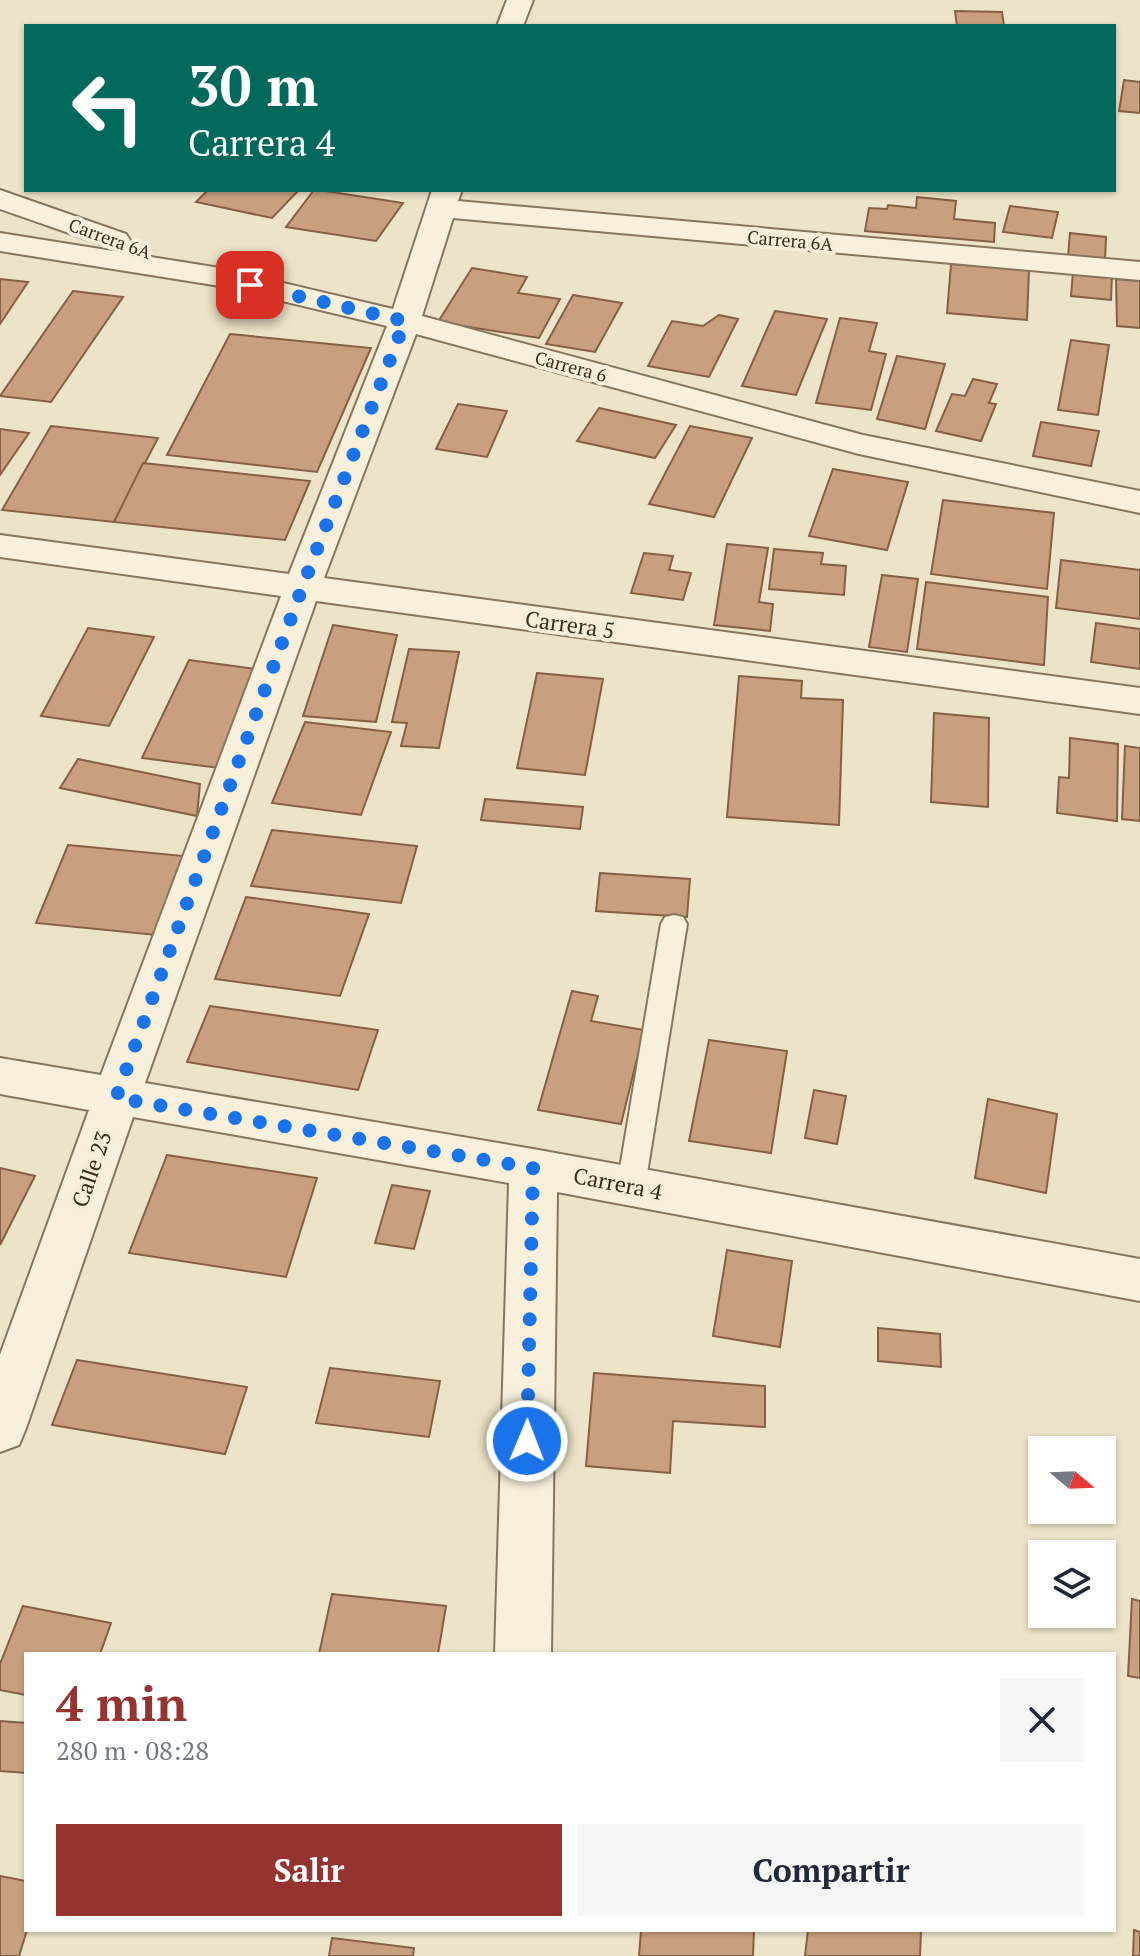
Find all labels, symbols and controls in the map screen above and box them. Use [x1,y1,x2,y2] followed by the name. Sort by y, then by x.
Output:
[188,48,318,122] text: 30 m
[56,56,160,160] icon: left
[188,119,335,166] text: Carrera 4
[66,212,155,264] street label: Carrera 6A
[746,224,834,256] street label: Carrera 6A
[216,251,284,319] pin
[228,263,272,307] icon: arrive
[532,345,610,387] street label: Carrera 6
[523,603,617,645] street label: Carrera 5
[65,1127,117,1211] street label: Calle 23
[571,1160,665,1206] street label: Carrera 4
[485,1399,569,1483] position arrow
[1028,1436,1116,1524] north arrow
[1028,1436,1116,1628] map controls
[1028,1540,1116,1628] button: layers
[56,1671,187,1735] text: 4 min
[1000,1678,1084,1762] button: close
[56,1733,209,1767] text: 280 m · 08:28
[56,1824,562,1916] button: Salir
[578,1824,1084,1916] button: Compartir

